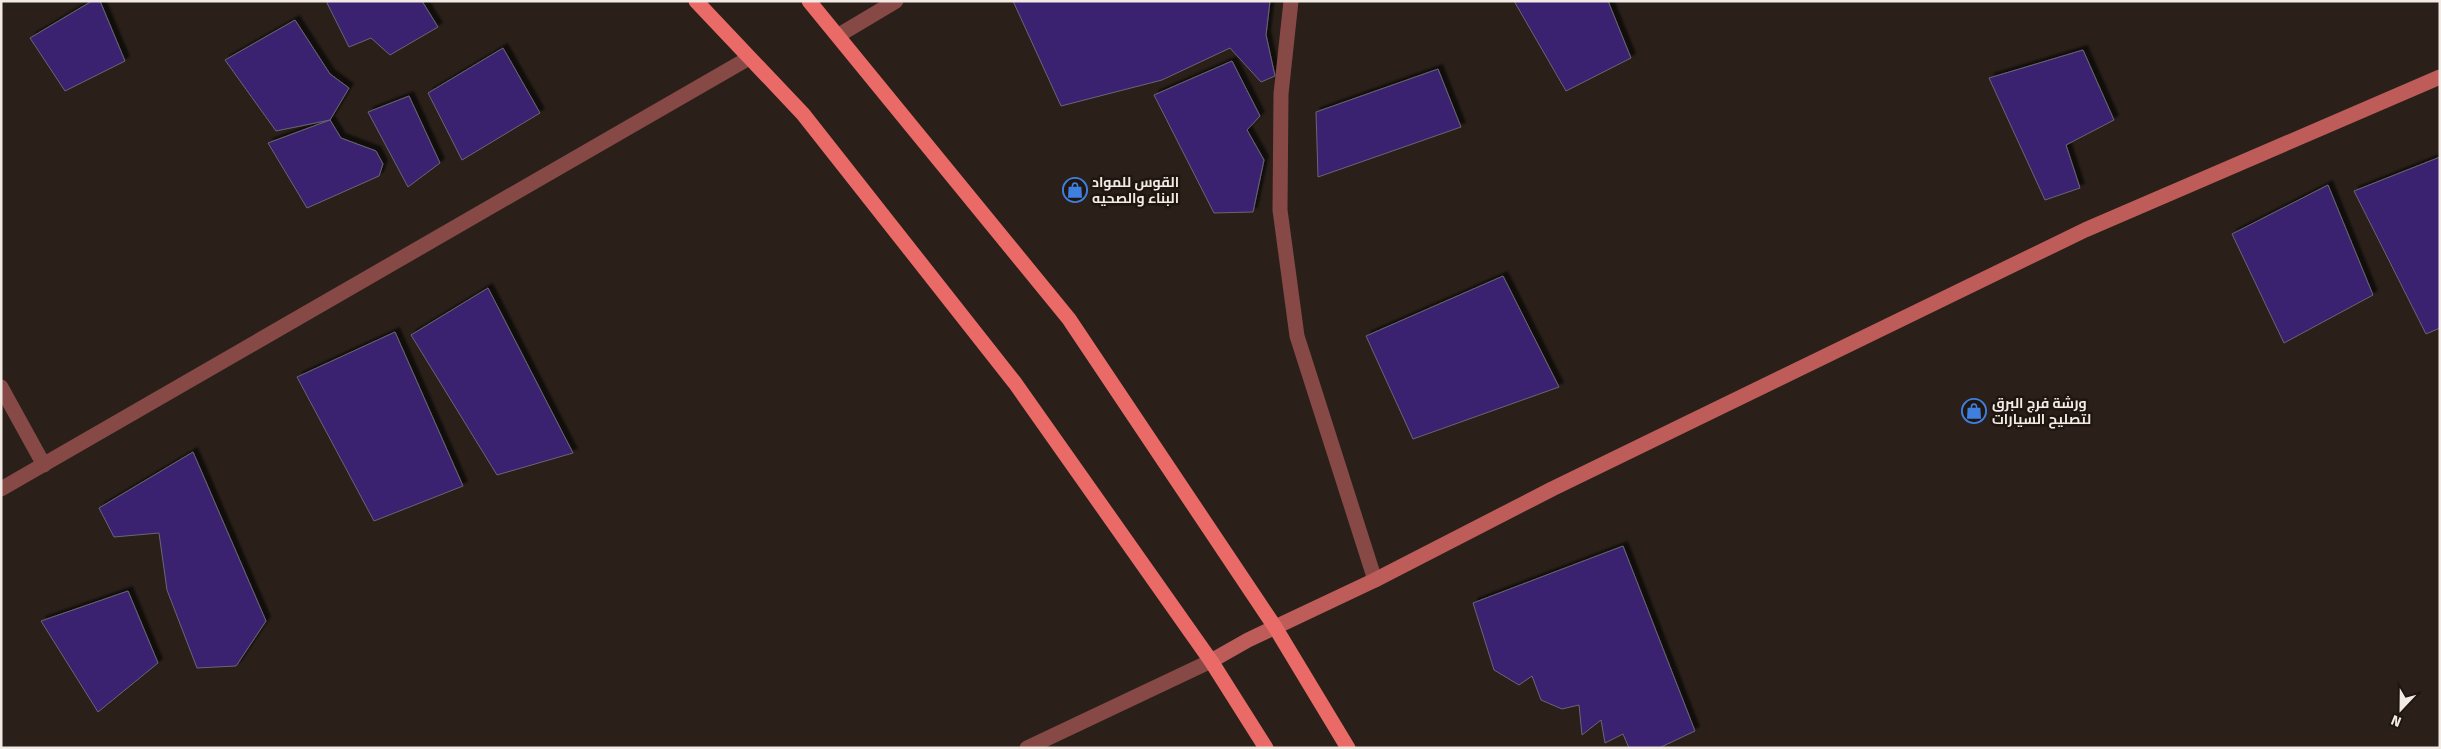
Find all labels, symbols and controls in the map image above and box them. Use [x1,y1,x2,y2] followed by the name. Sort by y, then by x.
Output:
[1092,174,1179,207] place label: القوس للمواد البناء والصحيه
[1062,177,1088,203] shop icon: القوس للمواد البناء والصحيه
[1992,395,2091,429] place label: ورشة فرج البرق لتصليح السيارات
[1961,398,1987,424] shop icon: ورشة فرج البرق لتصليح السيارات
[2376,684,2426,734] north arrow
[2389,711,2404,730] text: N

